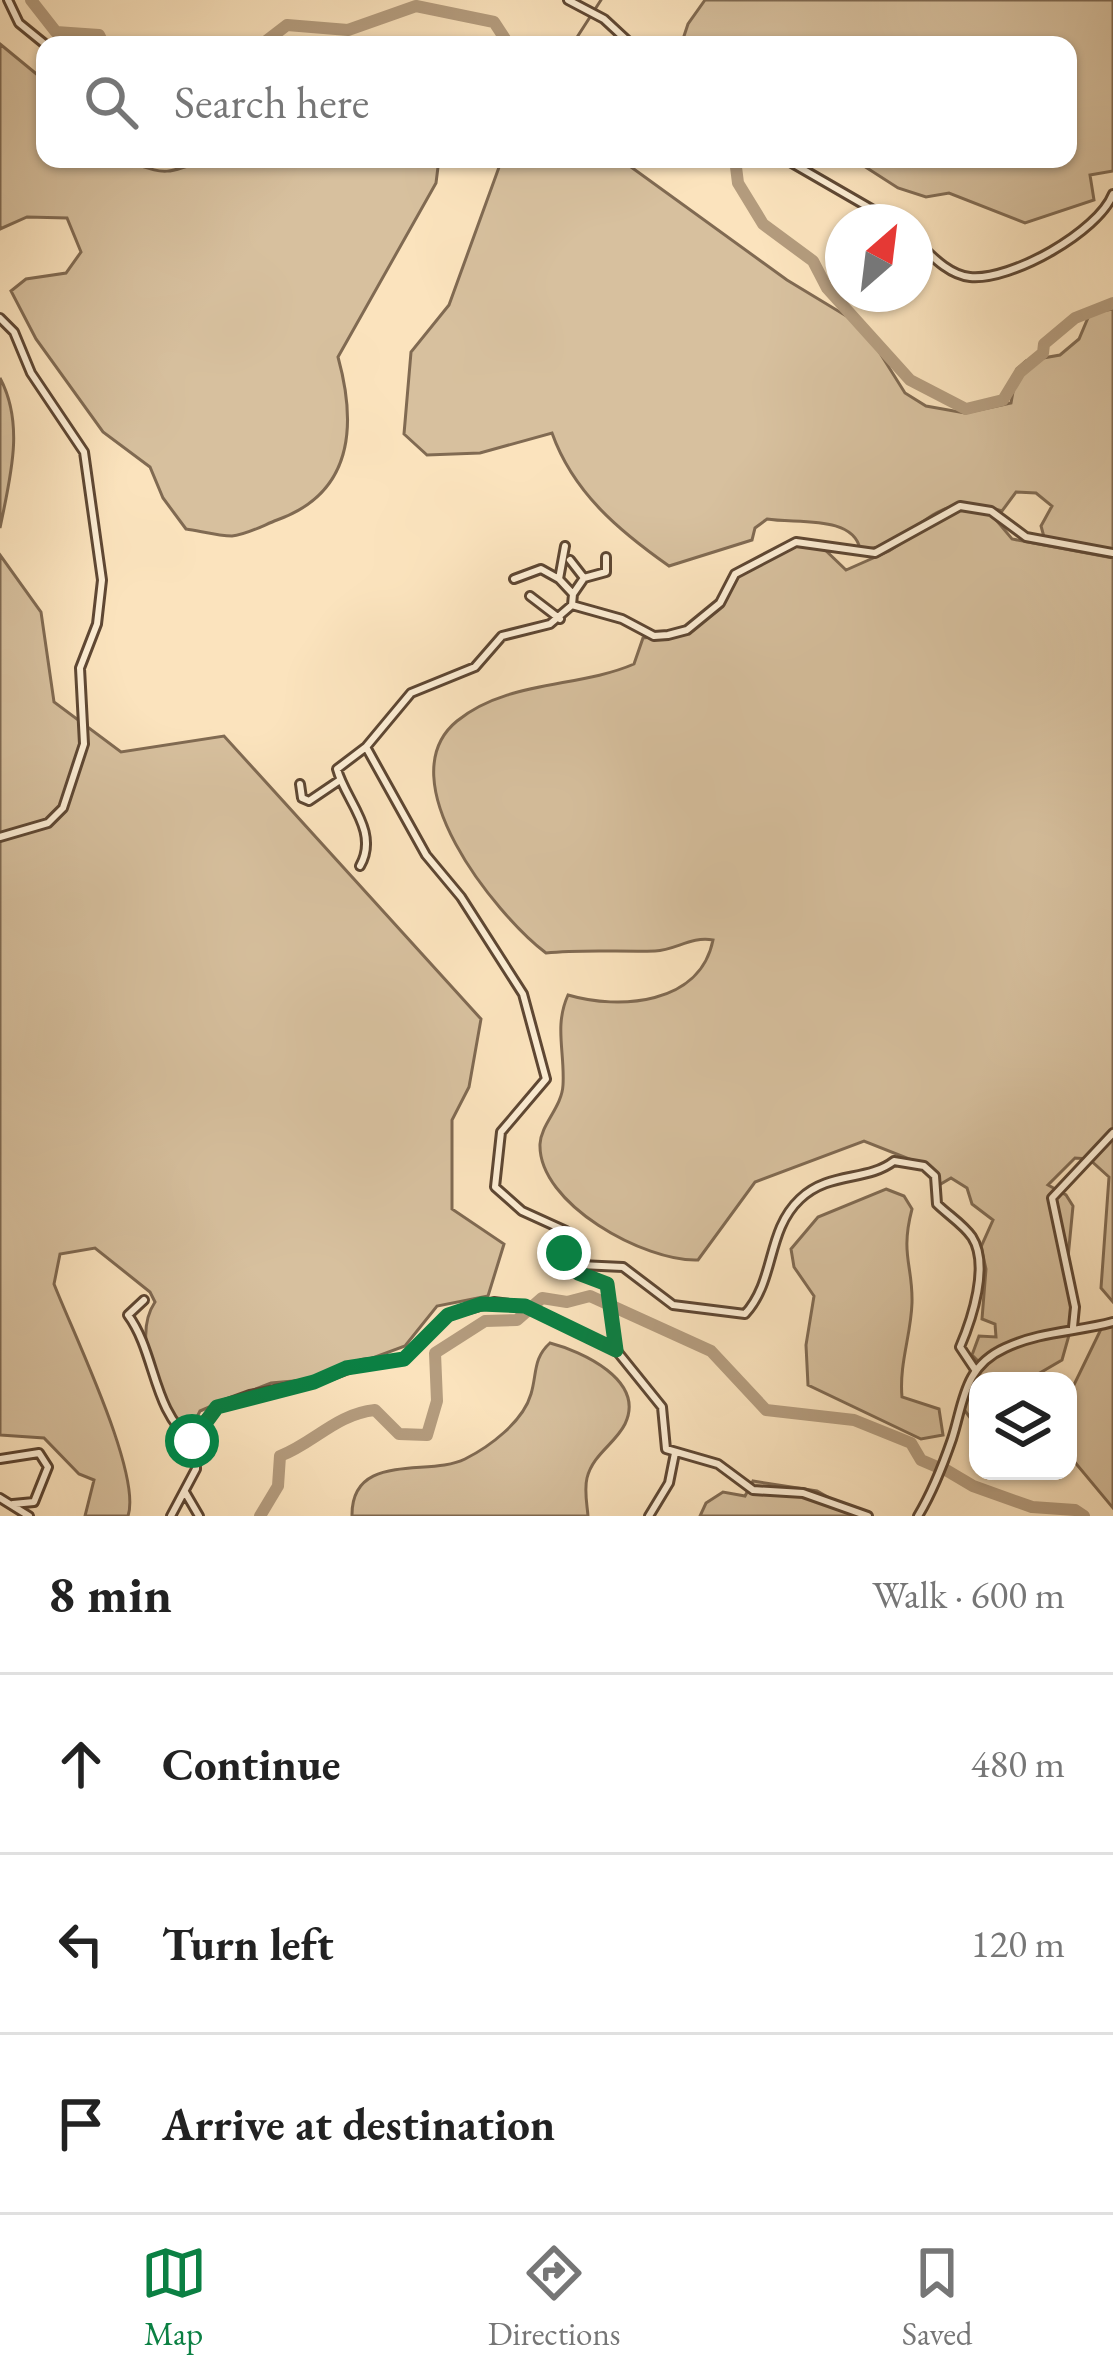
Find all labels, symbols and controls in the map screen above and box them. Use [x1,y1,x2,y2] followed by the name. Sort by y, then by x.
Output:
[36,36,1077,168] search box
[78,69,144,135] icon: search
[174,73,369,131] text: Search here
[825,204,933,312] north arrow
[537,1226,591,1280] route end
[969,1372,1077,1480] map controls
[969,1372,1077,1480] button: layers
[165,1414,219,1468] route start
[48,1561,172,1627] text: 8 min
[872,1569,1065,1620] text: Walk · 600 m
[48,1731,114,1797] icon: ahead
[162,1735,340,1793] text: Continue
[971,1738,1065,1789] text: 480 m
[48,1911,114,1977] icon: left
[162,1915,334,1973] text: Turn left
[971,1918,1065,1969] text: 120 m
[48,2091,114,2157] icon: arrive
[162,2095,555,2153] text: Arrive at destination
[141,2240,207,2355] tab: Map
[488,2240,621,2355] tab: Directions
[902,2240,972,2355] tab: Saved

